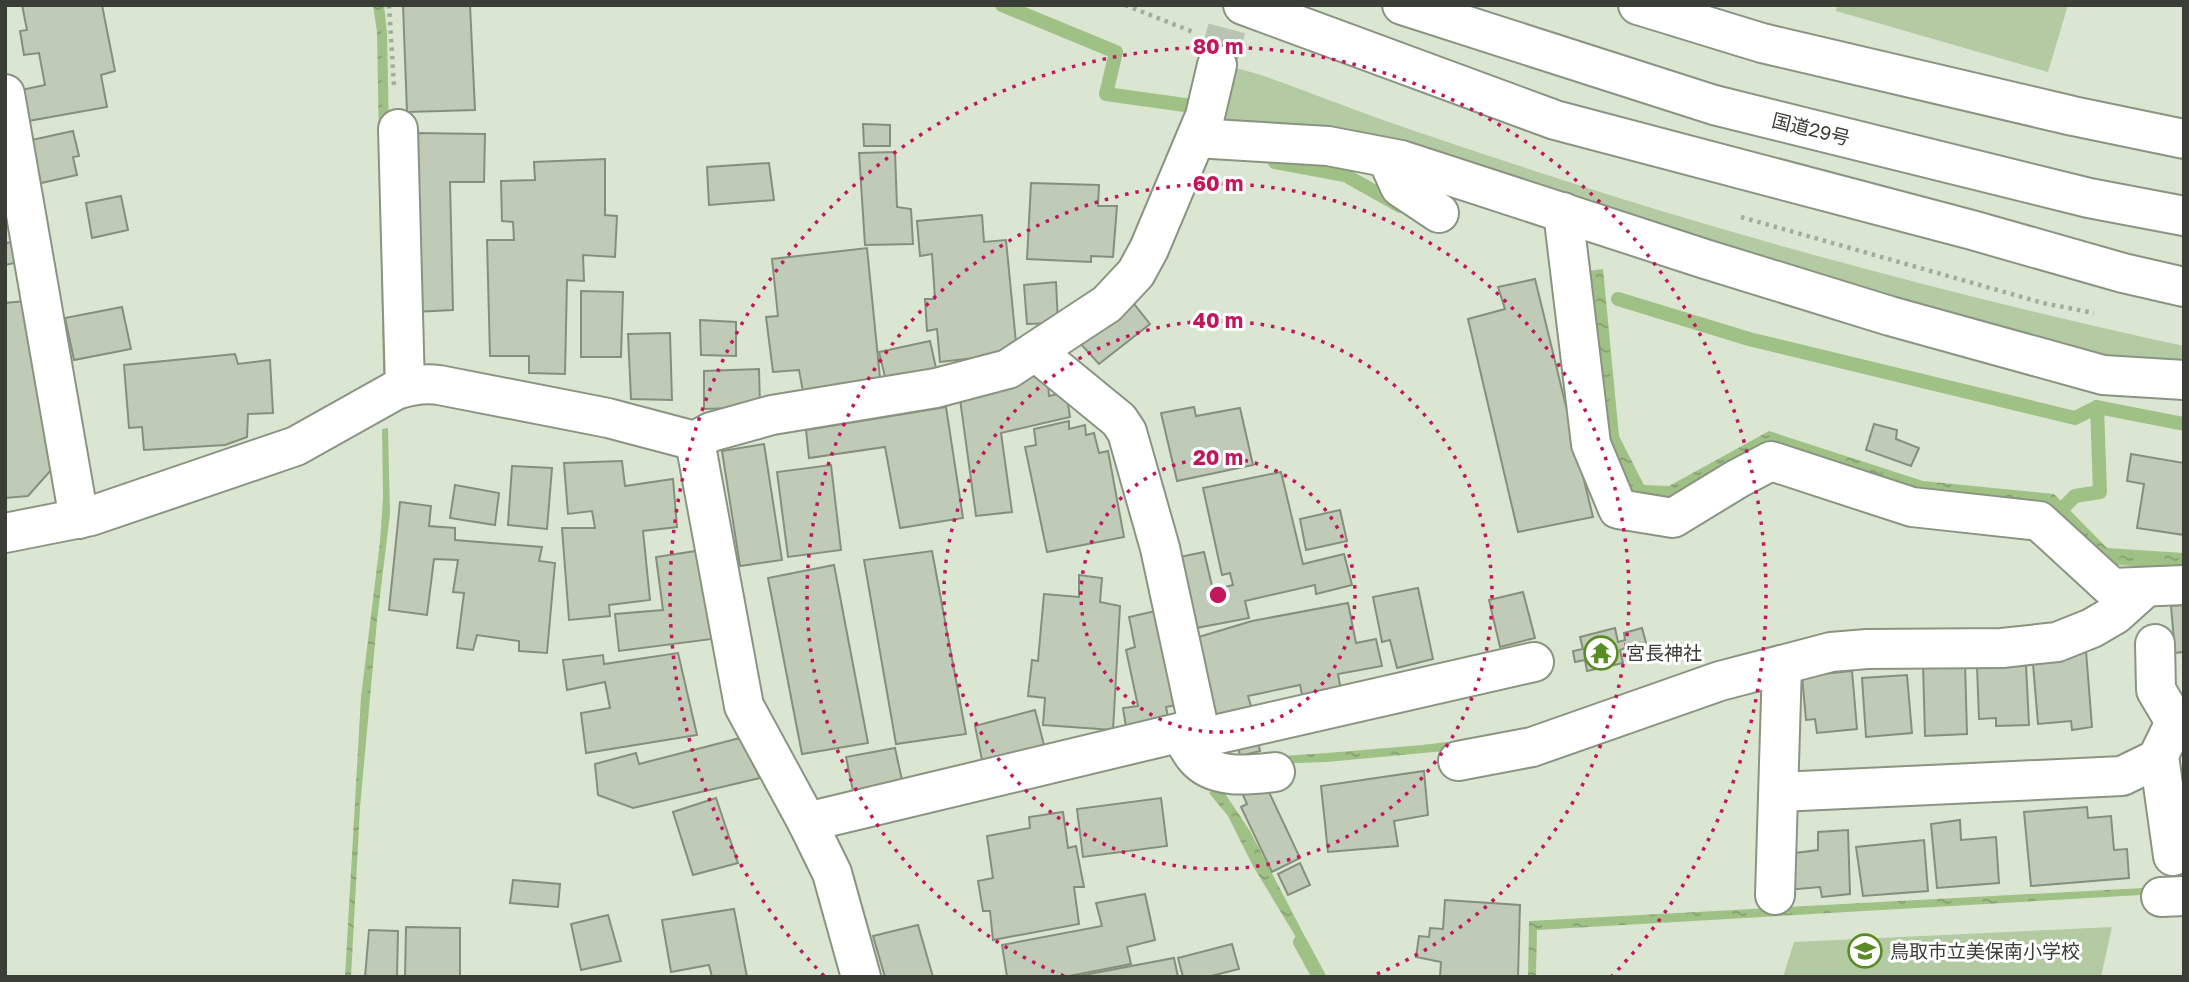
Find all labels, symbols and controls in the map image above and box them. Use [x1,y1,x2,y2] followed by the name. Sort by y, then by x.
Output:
[1193,33,1243,59] text: 80 m
[1770,108,1852,149] street label: 国道29号
[1193,170,1243,196] text: 60 m
[1193,307,1243,333] text: 40 m
[1193,444,1243,470] text: 20 m
[1206,583,1230,607] centre of rings
[1582,634,1620,672] temple icon: 宮長神社
[1626,641,1702,664] place label: 宮長神社
[1846,932,1884,970] school or university icon: 鳥取市立美保南小学校
[1890,939,2080,962] place label: 鳥取市立美保南小学校

